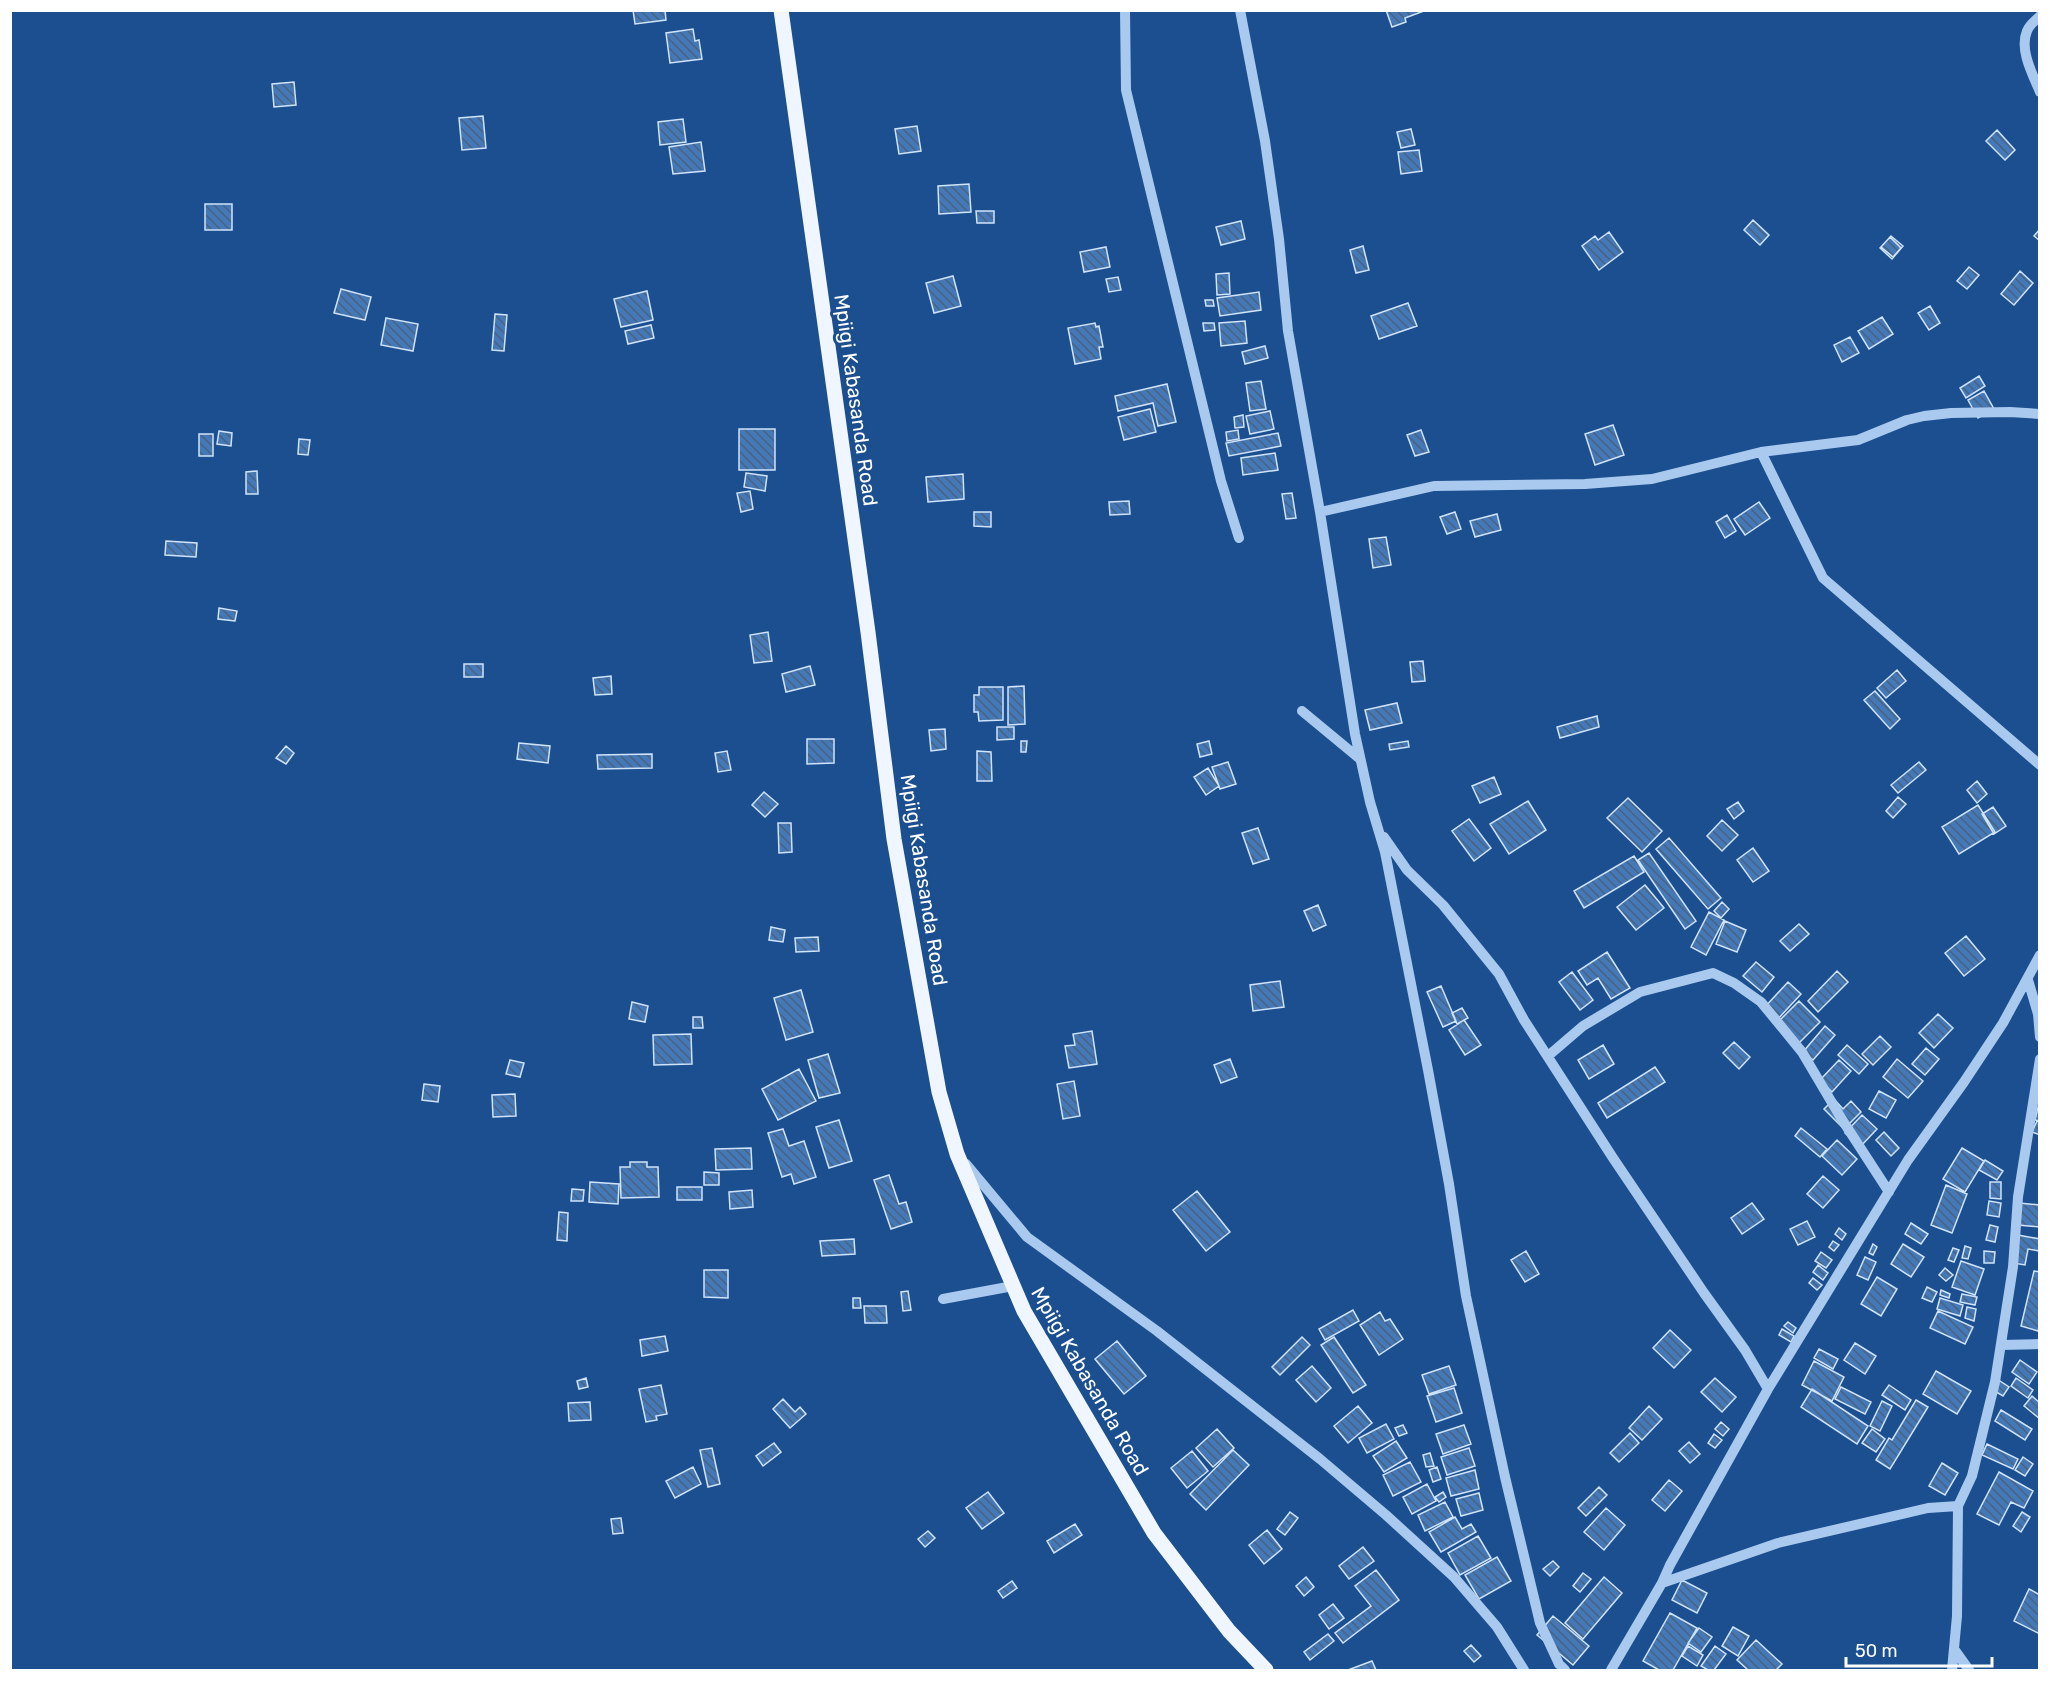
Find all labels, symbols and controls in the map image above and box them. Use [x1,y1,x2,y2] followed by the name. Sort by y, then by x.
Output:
[829,293,883,507] street label: Mpiigi Kabasanda Road
[895,773,953,987] street label: Mpiigi Kabasanda Road
[1026,1282,1154,1480] street label: Mpiigi Kabasanda Road
[1846,1630,1992,1668] scale bar
[1855,1640,1898,1662] text: 50 m

